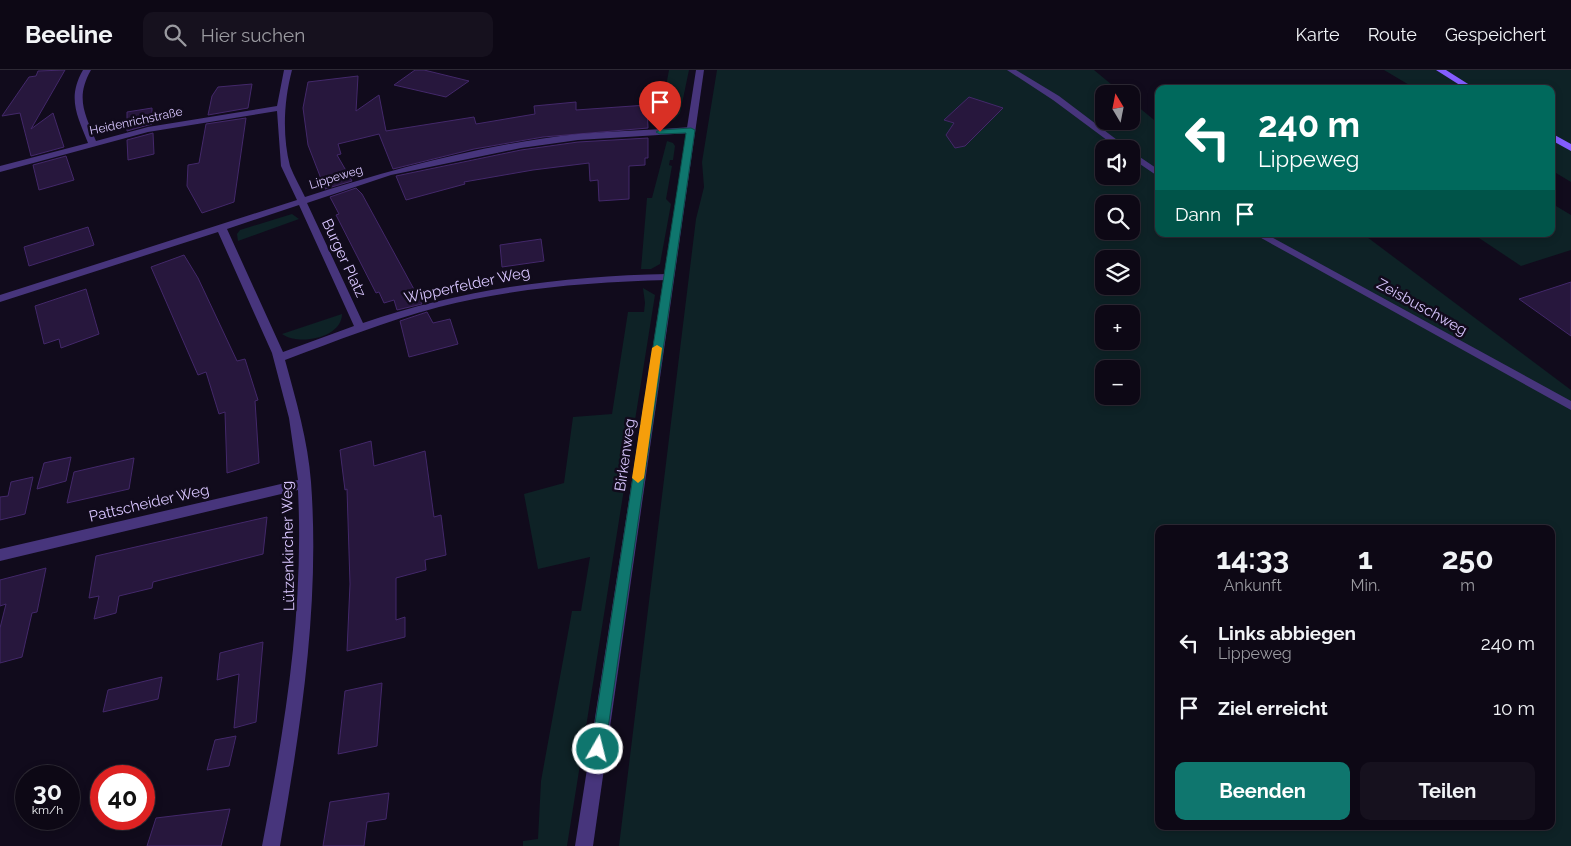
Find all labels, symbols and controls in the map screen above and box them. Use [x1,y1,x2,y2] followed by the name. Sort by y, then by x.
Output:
[143,12,493,57] search box
[25,20,113,49] text: Beeline
[161,21,189,49] icon: search
[201,24,305,46] text: Hier suchen
[1296,24,1340,45] text: Karte
[1368,24,1417,45] text: Route
[1445,24,1546,45] text: Gespeichert
[639,81,681,132] pin
[1095,85,1140,130] north arrow
[1095,85,1140,405] map controls
[646,88,674,116] icon: arrive
[88,104,184,138] street label: Heidenrichstraße
[1258,104,1360,145] text: 240 m
[1175,105,1240,170] icon: left
[1095,140,1140,185] button: sound
[1258,146,1359,172] text: Lippeweg
[308,162,364,192] street label: Lippeweg
[1095,195,1140,240] button: search
[1231,200,1259,228] icon: arrive
[1175,203,1221,225] text: Dann
[318,216,370,300] street label: Burger Platz
[1095,250,1140,295] button: layers
[402,263,532,307] street label: Wipperfelder Weg
[1374,275,1470,339] street label: Zeisbuschweg
[1095,305,1140,350] button: +
[1095,360,1140,405] button: −
[611,417,639,493] street label: Birkenweg
[87,480,211,526] street label: Pattscheider Weg
[278,481,298,611] street label: Lützenkircher Weg
[1216,541,1289,576] text: 14:33
[1358,541,1373,576] text: 1
[1442,541,1494,576] text: 250
[1224,576,1282,595] text: Ankunft
[1351,576,1380,595] text: Min.
[1460,576,1475,595] text: m
[1218,622,1356,644] text: Links abbiegen
[1175,629,1203,657] icon: left
[1481,632,1535,654] text: 240 m
[1218,644,1292,663] text: Lippeweg
[1175,694,1203,722] icon: arrive
[1218,697,1328,719] text: Ziel erreicht
[1493,697,1535,719] text: 10 m
[571,722,623,774] position arrow
[1175,762,1350,820] button: Beenden
[1360,762,1535,820] button: Teilen
[90,765,155,830] speed limit sign: 40
[33,776,62,806] text: 30
[32,803,63,817] text: km/h

